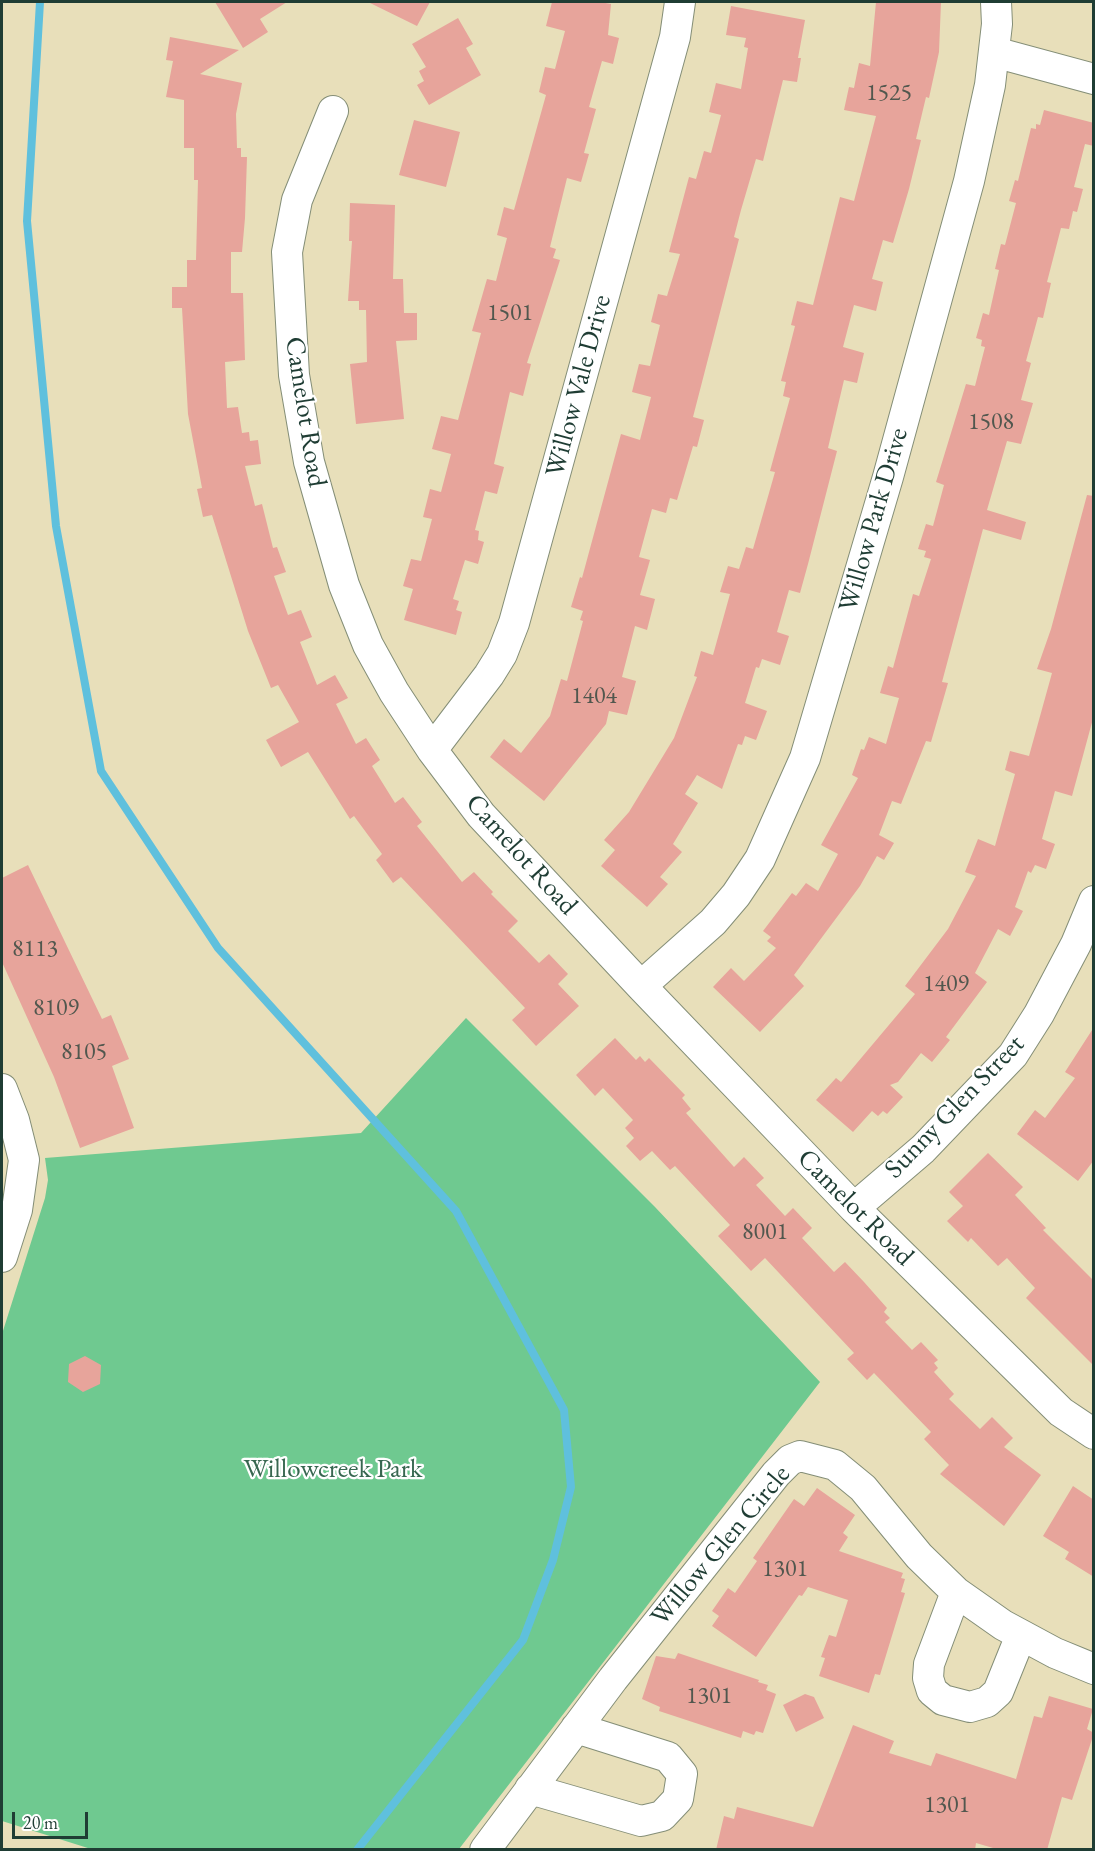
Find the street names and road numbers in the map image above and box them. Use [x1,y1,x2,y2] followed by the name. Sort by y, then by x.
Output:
[539,292,619,480] street label: Willow Vale Drive
[277,335,333,489] street label: Camelot Road
[832,424,916,616] street label: Willow Park Drive
[458,788,584,922] street label: Camelot Road
[878,1028,1032,1186] street label: Sunny Glen Street
[790,1143,920,1273] street label: Camelot Road
[644,1459,798,1633] street label: Willow Glen Circle

